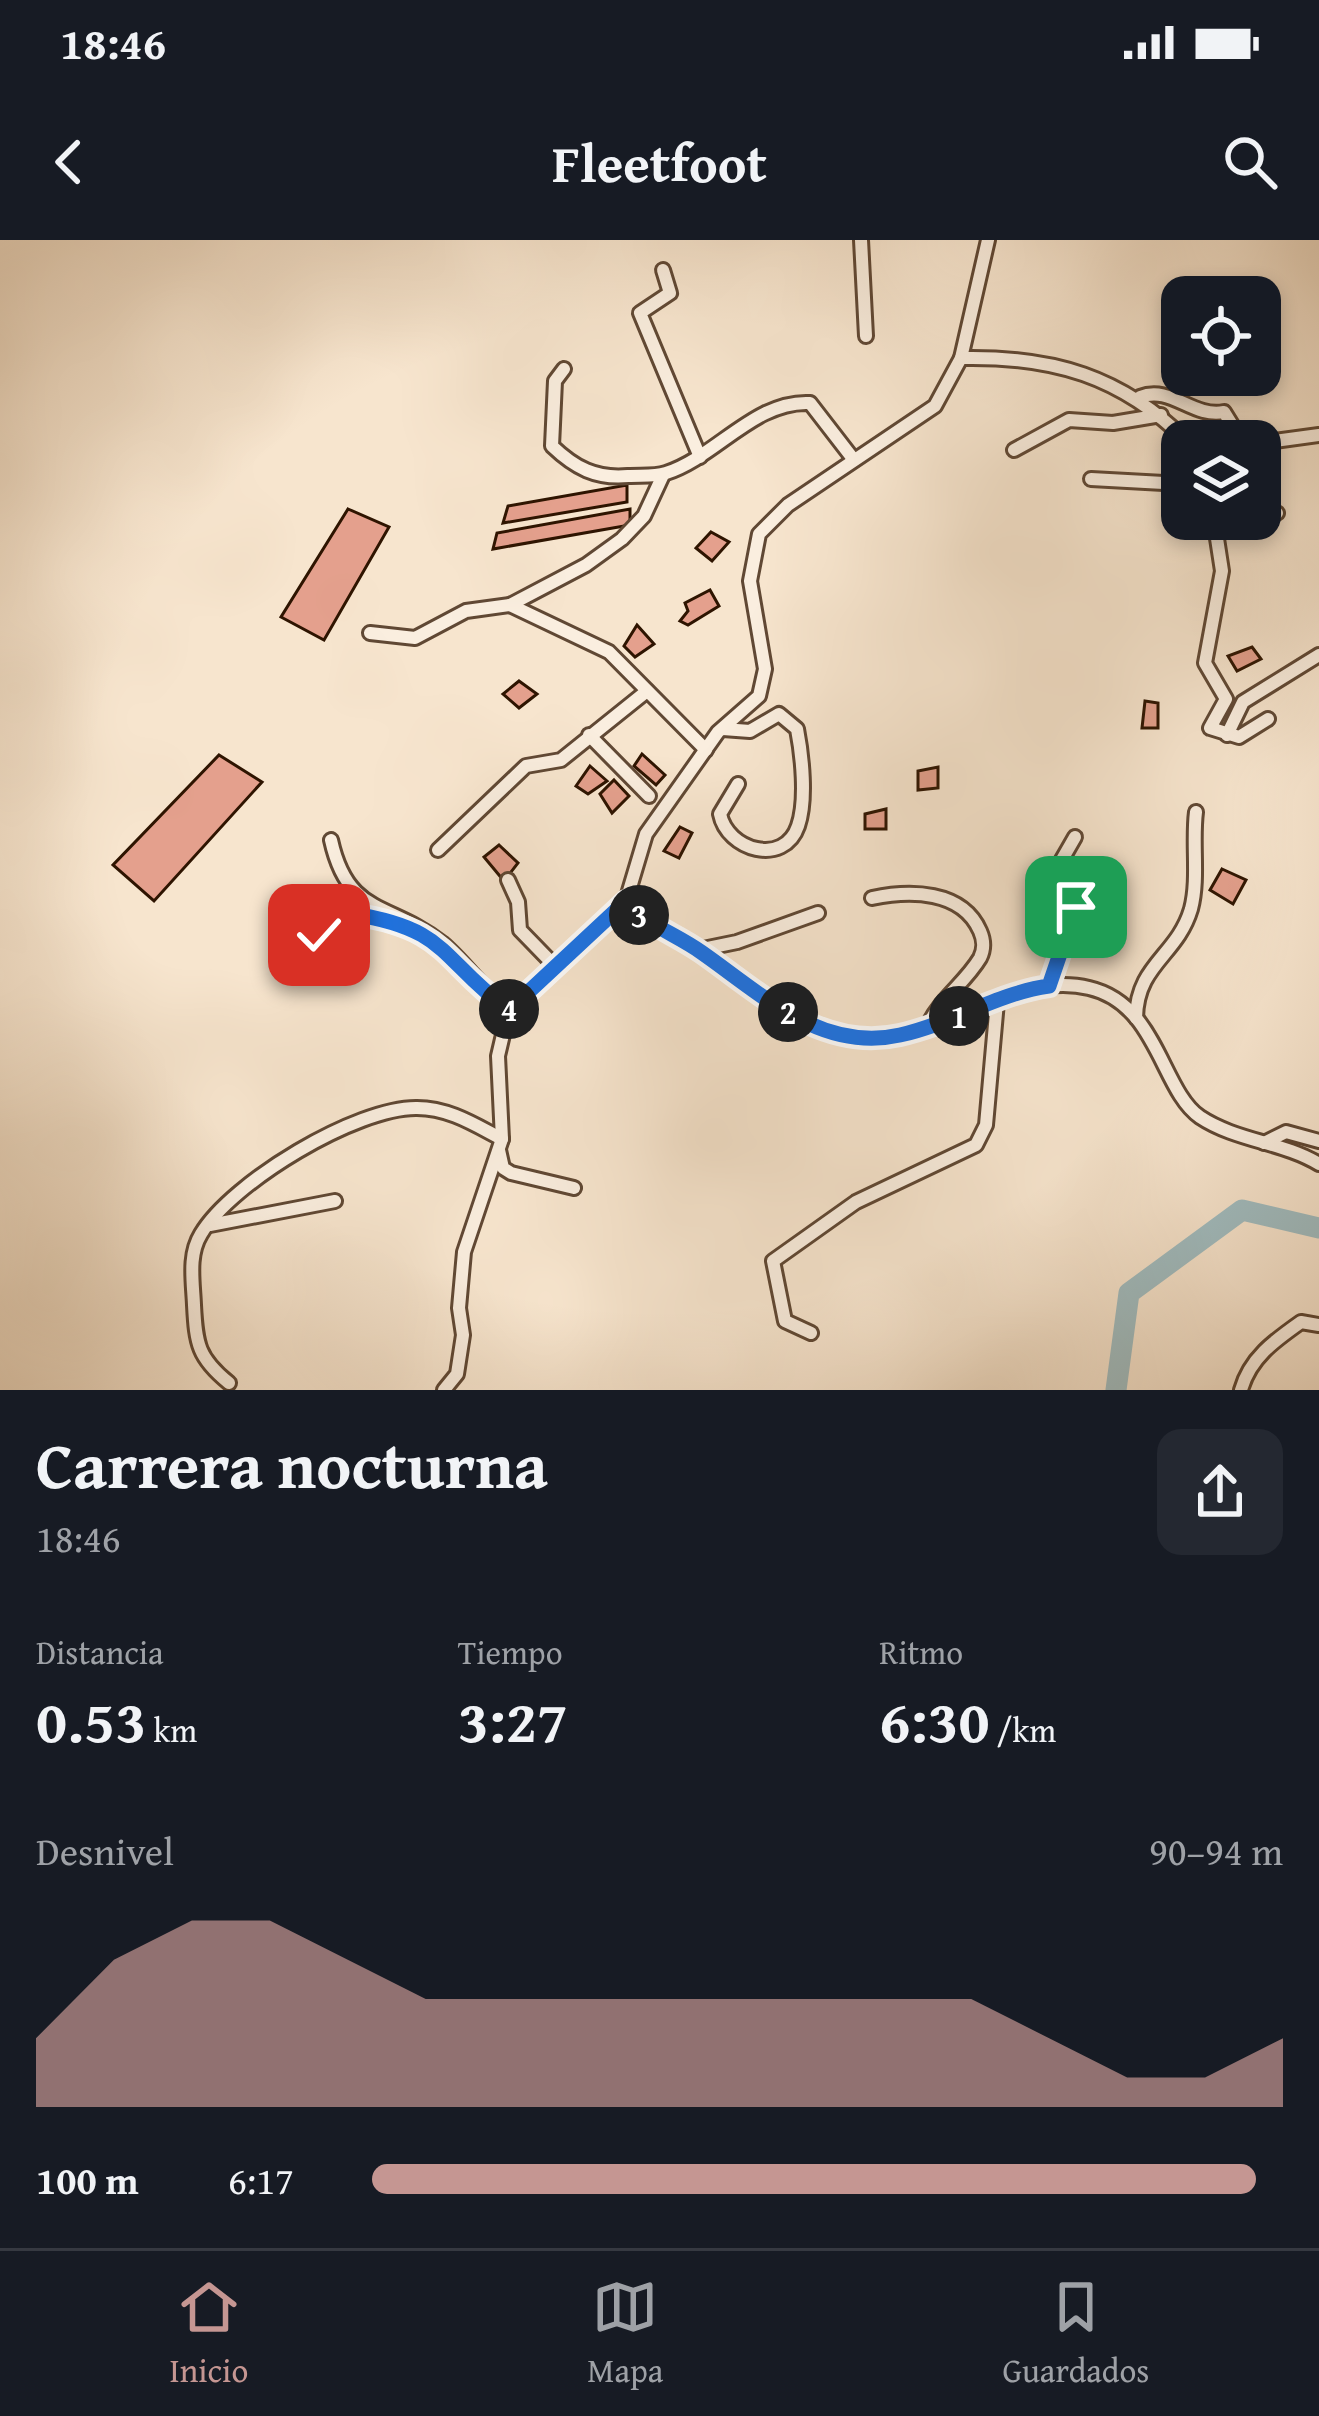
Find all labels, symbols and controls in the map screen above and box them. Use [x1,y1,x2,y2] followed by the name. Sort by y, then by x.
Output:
[60,10,166,75] text: 18:46
[552,123,767,202] text: Fleetfoot
[36,129,102,195] icon: back
[1217,129,1283,195] icon: search
[1161,276,1281,540] map controls
[1161,276,1281,396] button: locate
[1161,420,1281,540] button: layers
[1025,856,1127,958] pin
[1043,874,1109,940] icon: arrive
[268,884,370,986] pin
[609,885,669,945] pin: 3
[630,891,648,939] text: 3
[286,902,352,968] icon: check
[479,979,539,1039] pin: 4
[758,982,818,1042] pin: 2
[500,985,518,1033] text: 4
[929,986,989,1046] pin: 1
[779,988,797,1036] text: 2
[950,992,968,1040] text: 1
[36,1415,548,1512] text: Carrera nocturna
[1157,1429,1283,1555] button: share
[36,1509,121,1566] text: 18:46
[36,1628,164,1676] text: Distancia
[458,1628,563,1676] text: Tiempo
[879,1628,963,1676] text: Ritmo
[36,1676,146,1764] text: 0.53
[458,1676,568,1764] text: 3:27
[879,1676,990,1764] text: 6:30
[146,1706,197,1754] text: km
[990,1706,1056,1754] text: /km
[36,1822,174,1879] text: Desnivel
[1149,1822,1283,1879] text: 90–94 m
[36,2151,139,2208] text: 100 m
[228,2151,294,2208] text: 6:17
[170,2274,248,2394] tab: Inicio
[587,2274,663,2394] tab: Mapa
[1002,2274,1149,2394] tab: Guardados

